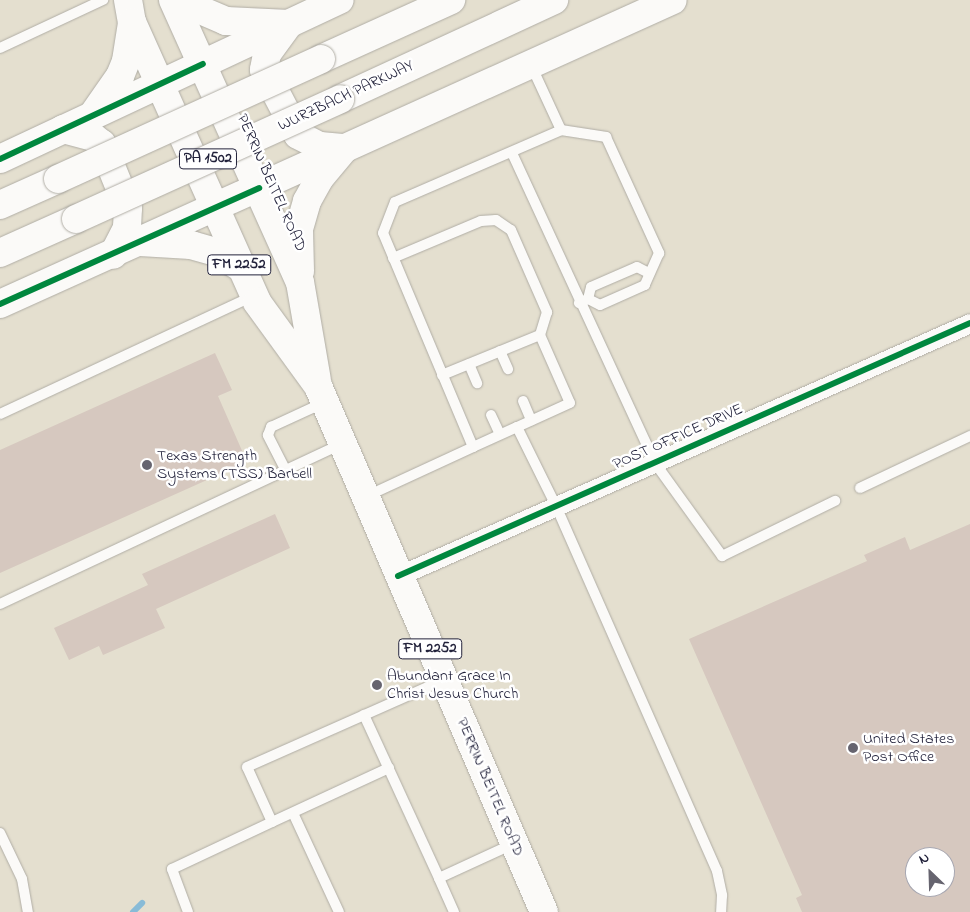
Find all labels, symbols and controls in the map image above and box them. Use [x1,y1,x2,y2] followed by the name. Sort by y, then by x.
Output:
[275,56,417,136] street label: WURZBACH PARKWAY
[232,111,310,255] street label: PERRIN BEITEL ROAD
[178,146,238,172] road number: PA 1502
[206,252,272,278] road number: FM 2252
[610,400,746,474] street label: POST OFFICE DRIVE
[157,446,312,484] place label: Texas Strength Systems (TSS) Barbell
[141,459,153,471] marker: Texas Strength Systems (TSS) Barbell
[398,636,462,662] road number: FM 2252
[387,666,518,704] place label: Abundant Grace In Christ Jesus Church
[371,679,383,691] marker: Abundant Grace In Christ Jesus Church
[452,715,528,859] street label: PERRIN BEITEL ROAD
[863,729,954,767] place label: United States Post Office
[847,742,859,754] marker: United States Post Office
[905,847,955,897] north arrow
[916,847,933,870] text: N

